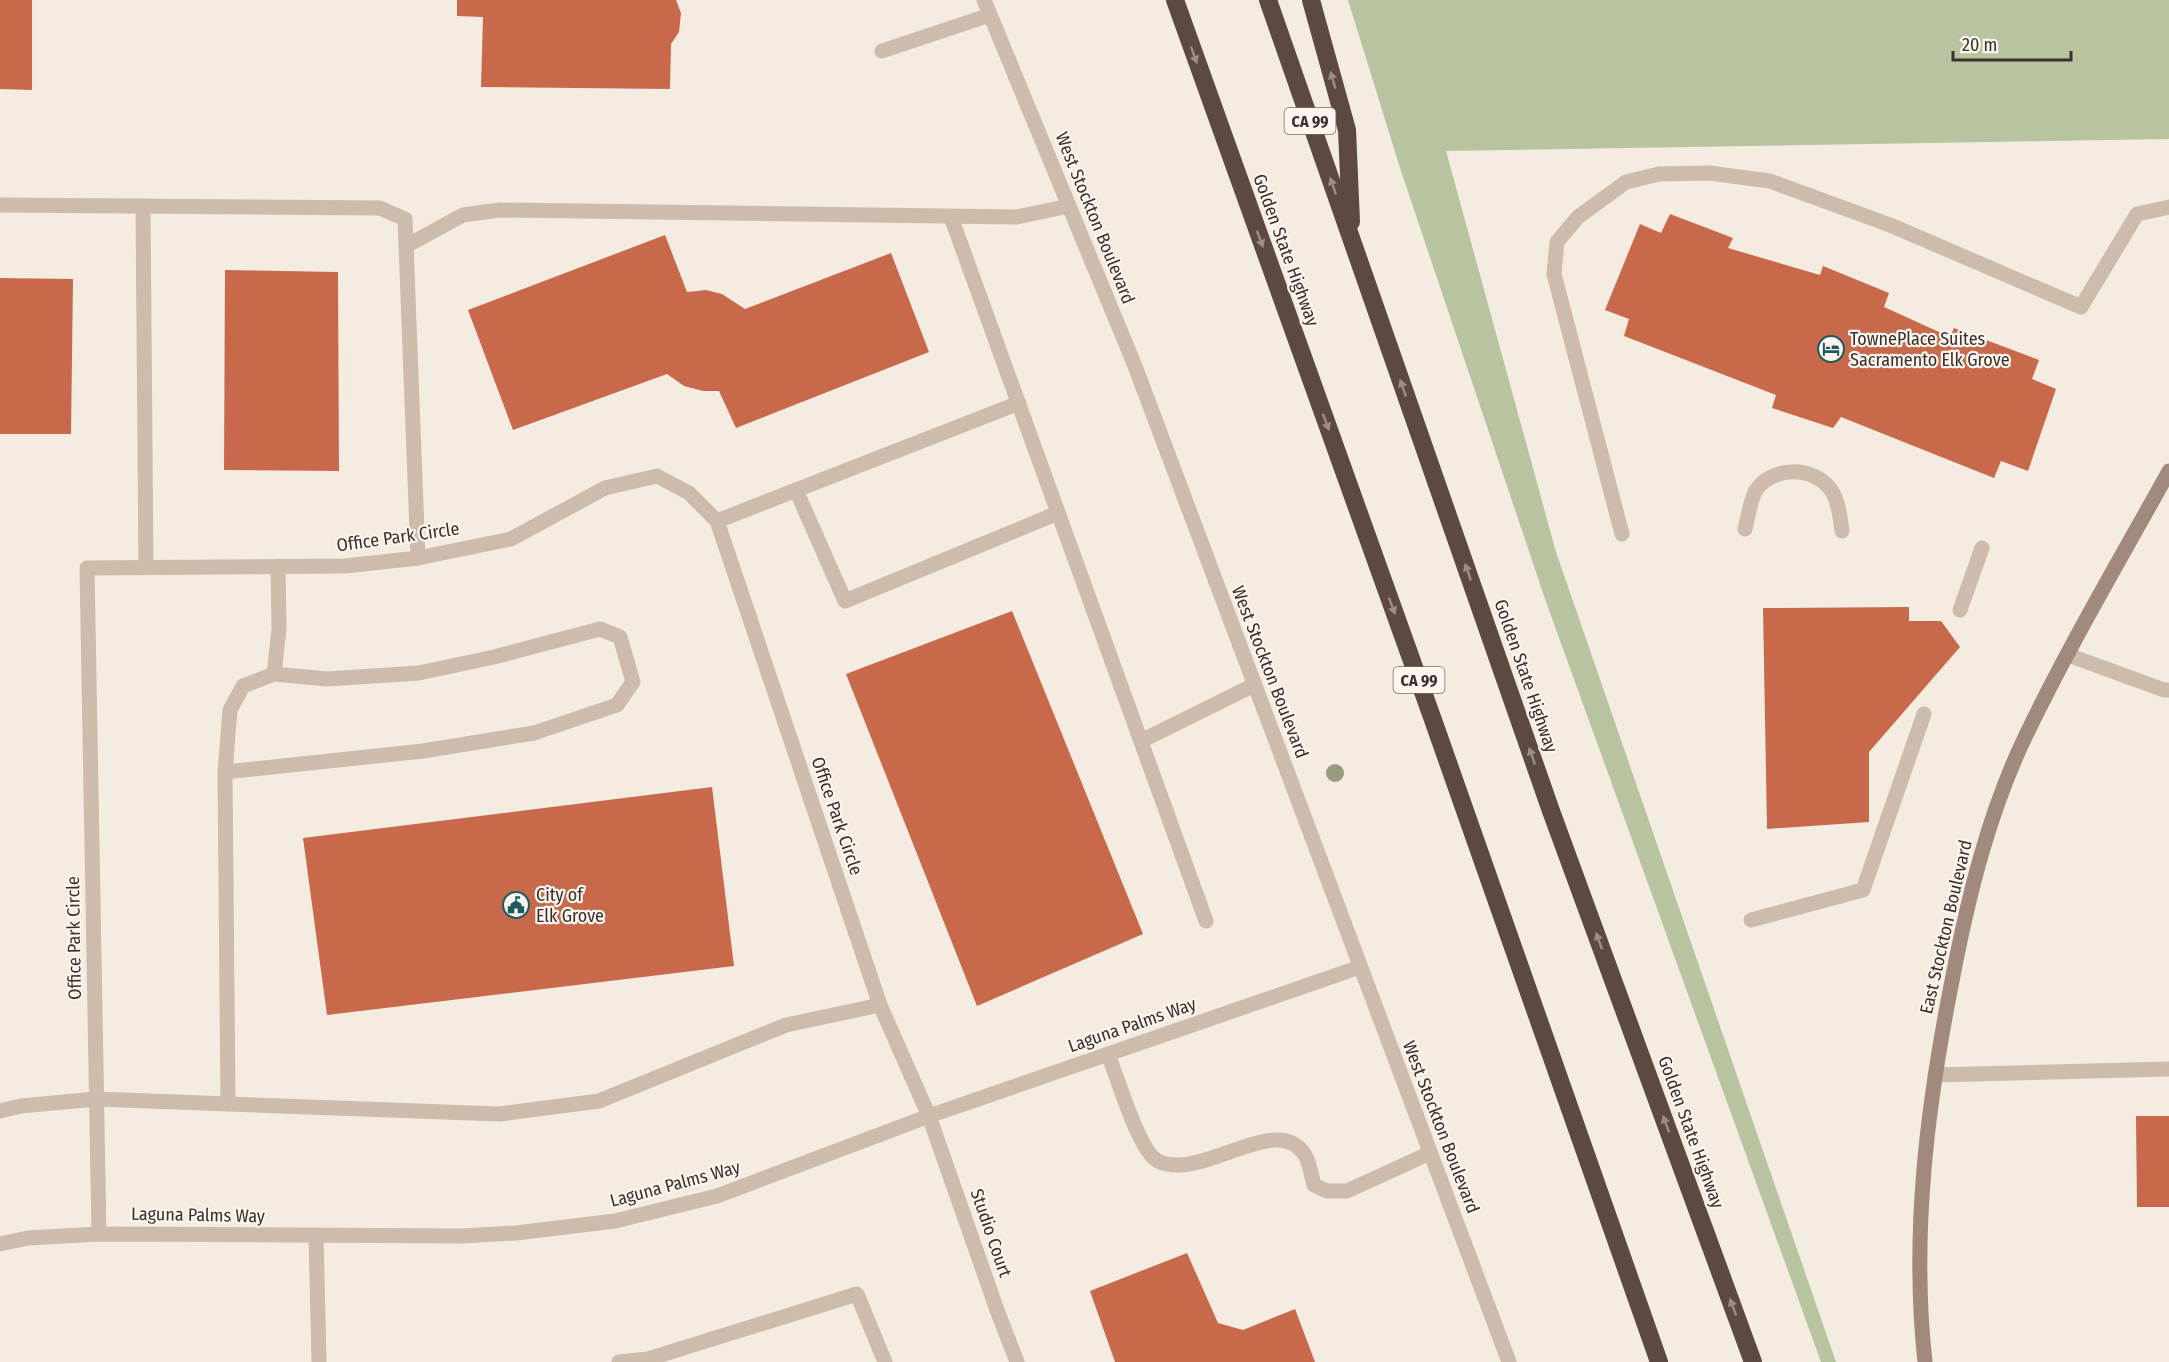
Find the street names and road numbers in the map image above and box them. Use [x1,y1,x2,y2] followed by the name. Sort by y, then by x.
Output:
[1284,108,1336,134] road number: CA 99
[1051,129,1139,307] street label: West Stockton Boulevard
[1248,171,1324,329] street label: Golden State Highway
[335,517,461,556] street label: Office Park Circle
[1227,583,1313,761] street label: West Stockton Boulevard
[1489,597,1563,755] street label: Golden State Highway
[1394,667,1444,693] road number: CA 99
[806,754,868,878] street label: Office Park Circle
[1915,838,1977,1016] street label: East Stockton Boulevard
[62,876,86,1000] street label: Office Park Circle
[1065,993,1199,1057] street label: Laguna Palms Way
[1398,1038,1484,1216] street label: West Stockton Boulevard
[1653,1053,1729,1211] street label: Golden State Highway
[607,1156,743,1212] street label: Laguna Palms Way
[966,1186,1016,1280] street label: Studio Court
[131,1203,265,1227] street label: Laguna Palms Way

